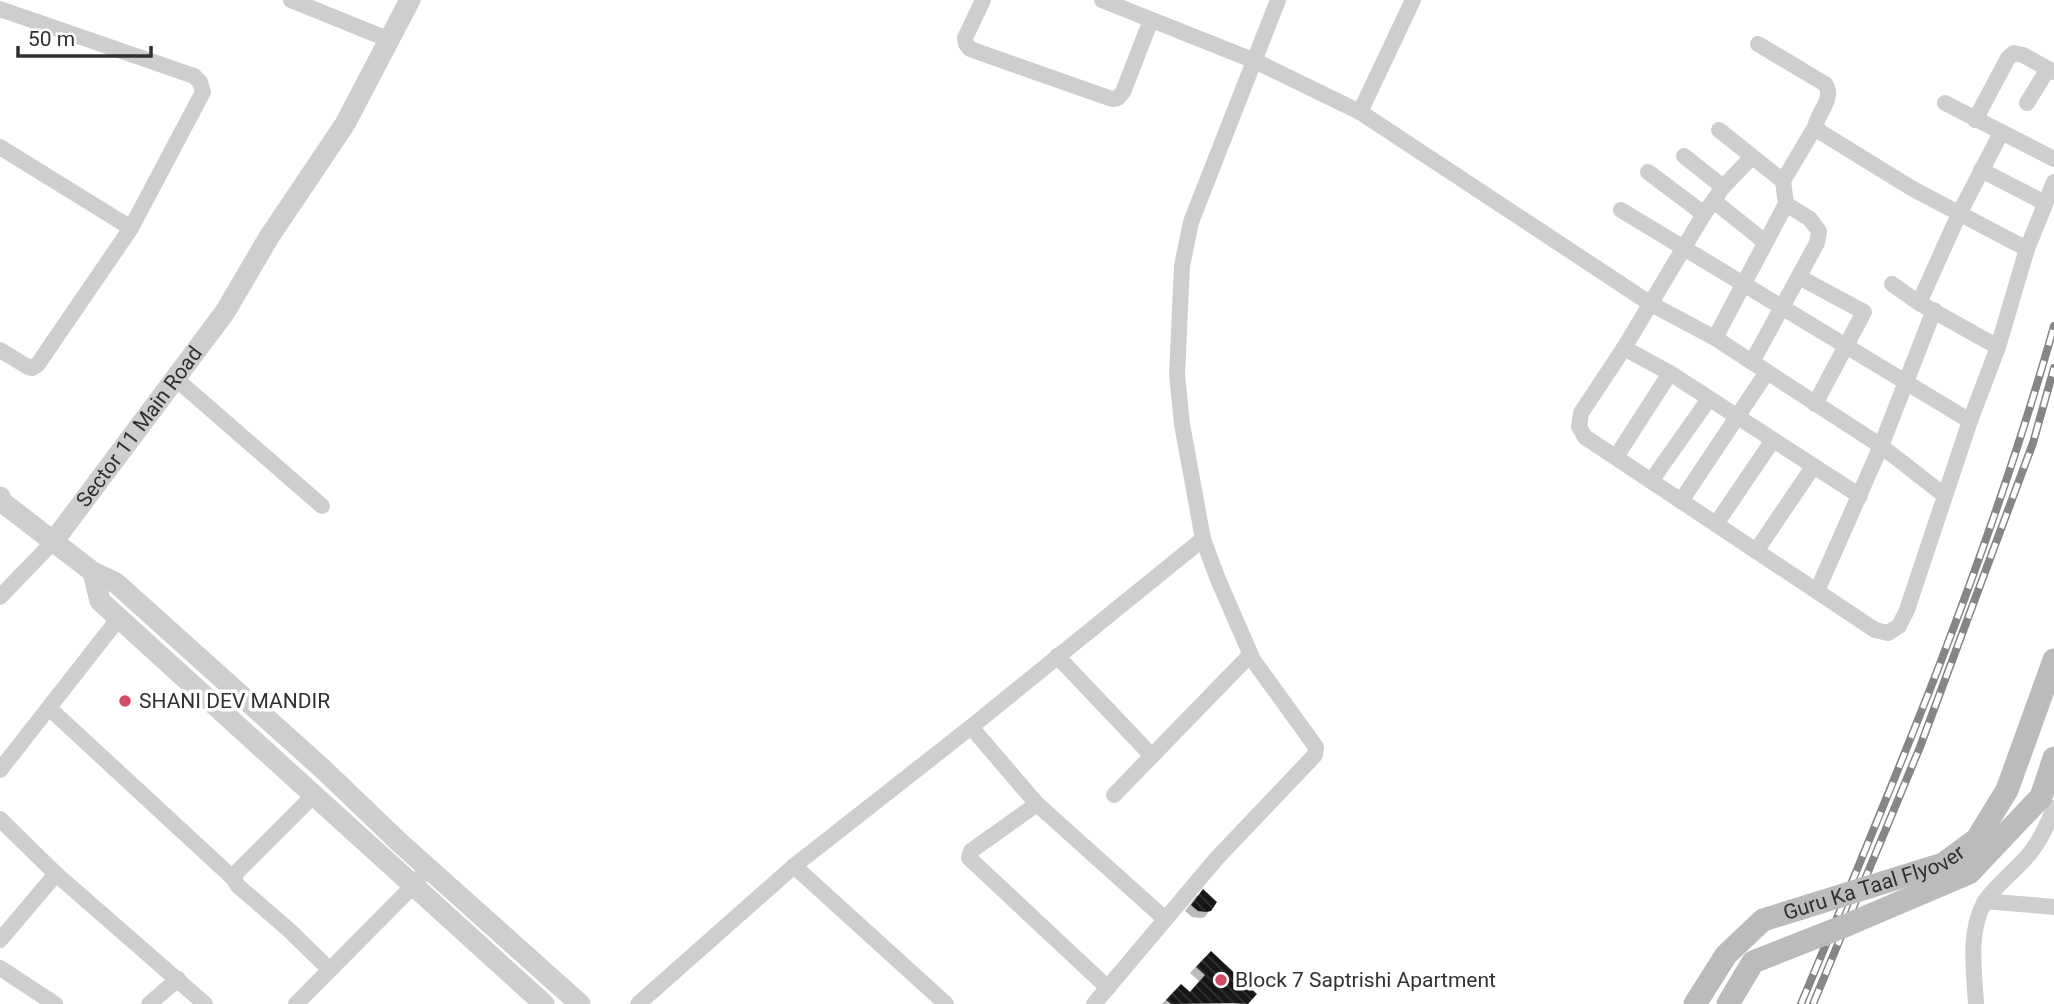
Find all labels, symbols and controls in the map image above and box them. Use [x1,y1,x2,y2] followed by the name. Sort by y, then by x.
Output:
[18,14,150,58] scale bar
[28,27,75,51] text: 50 m
[71,342,207,512] street label: Sector 11 Main Road
[139,689,330,713] place label: SHANI DEV MANDIR
[117,693,133,709] marker: SHANI DEV MANDIR
[1780,840,1969,925] street label: Guru Ka Taal Flyover
[1235,968,1496,992] place label: Block 7 Saptrishi Apartment
[1213,972,1229,988] marker: Block 7 Saptrishi Apartment

